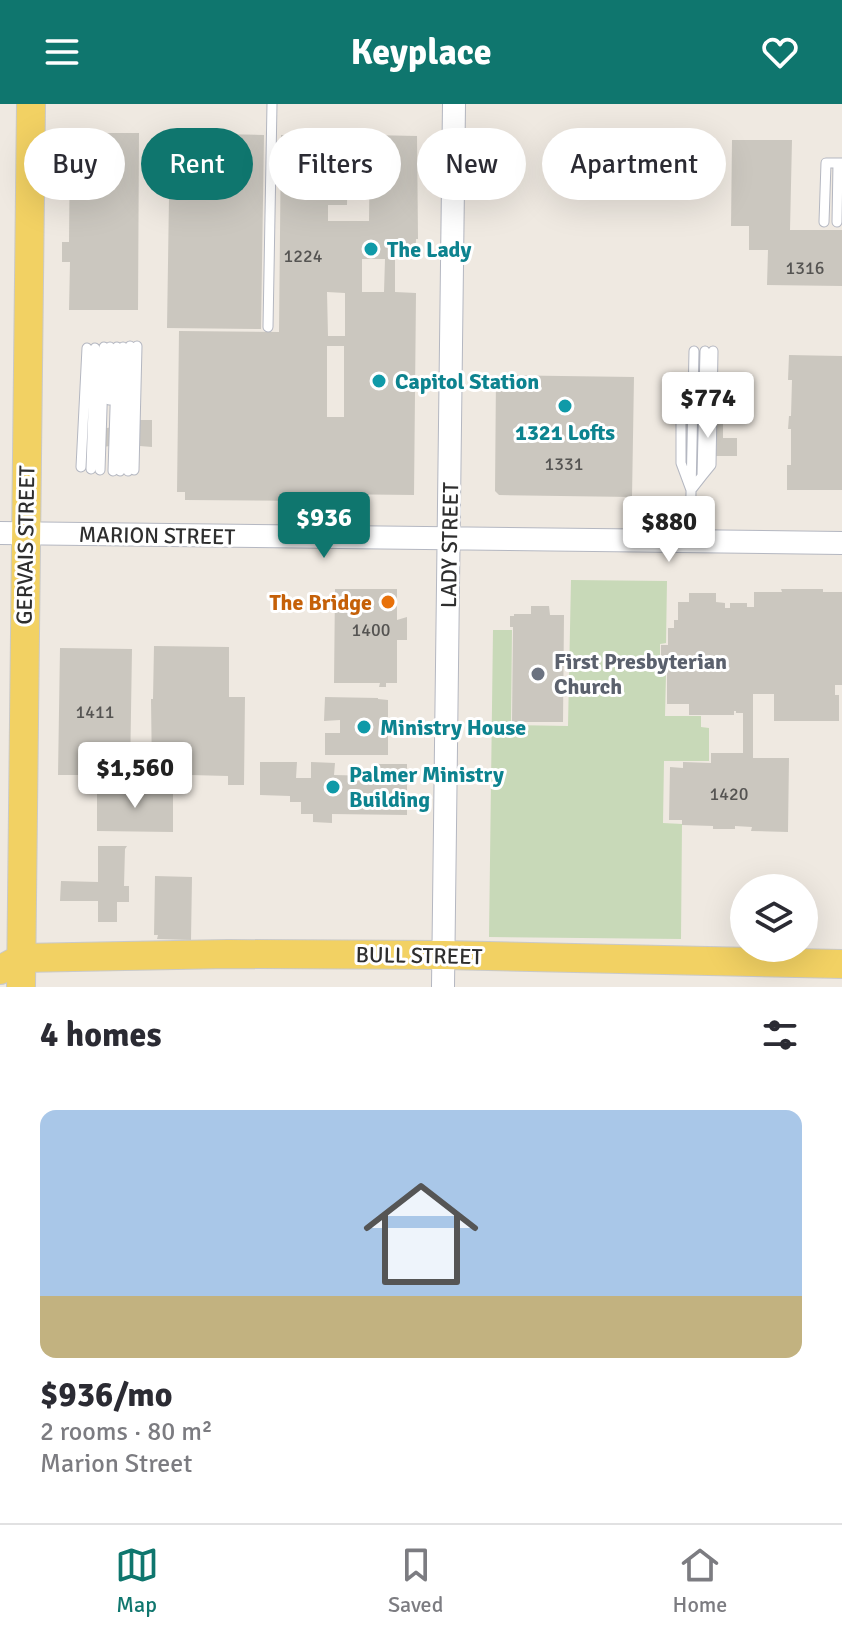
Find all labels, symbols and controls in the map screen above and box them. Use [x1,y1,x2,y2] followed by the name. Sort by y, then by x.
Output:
[40,30,84,74] icon: menu
[350,30,492,75] text: Keyplace
[758,30,802,74] icon: heart
[24,128,125,200] chip: Buy
[141,128,253,200] chip: Rent
[269,128,401,200] chip: Filters
[417,128,526,200] chip: New
[542,128,726,200] chip: Apartment
[387,236,471,263] place label: The Lady
[362,240,380,258] marker: The Lady
[284,245,323,267] house number: 1224
[786,257,824,279] house number: 1316
[395,368,539,395] place label: Capitol Station
[370,372,388,390] marker: Capitol Station
[661,372,755,440] pin: $774
[680,382,736,414] text: $774
[556,397,574,415] marker: 1321 Lofts
[515,419,615,446] place label: 1321 Lofts
[545,453,583,475] house number: 1331
[11,465,40,625] street label: GERVAIS STREET
[435,482,464,608] street label: LADY STREET
[277,492,371,560] pin: $936
[622,496,716,564] pin: $880
[296,502,352,534] text: $936
[641,506,697,538] text: $880
[78,521,236,550] street label: MARION STREET
[269,589,372,616] place label: The Bridge
[379,593,397,611] marker: The Bridge
[352,619,390,641] house number: 1400
[554,648,727,700] place label: First Presbyterian Church
[529,665,547,683] marker: First Presbyterian Church
[76,701,114,723] house number: 1411
[380,714,526,741] place label: Ministry House
[355,718,373,736] marker: Ministry House
[70,742,200,810] pin: $1,560
[96,752,174,784] text: $1,560
[349,761,504,813] place label: Palmer Ministry Building
[324,778,342,796] marker: Palmer Ministry Building
[710,783,748,805] house number: 1420
[730,874,818,962] map controls
[730,874,818,962] button: layers
[355,941,483,970] street label: BULL STREET
[758,1013,802,1057] icon: filters
[40,1014,161,1056] text: 4 homes
[349,1162,493,1306] icon: home
[40,1374,173,1416] text: $936/mo
[40,1416,213,1448] text: 2 rooms · 80 m²
[40,1448,192,1480] text: Marion Street
[115,1543,159,1618] tab: Map
[388,1543,443,1618] tab: Saved
[673,1543,727,1618] tab: Home

